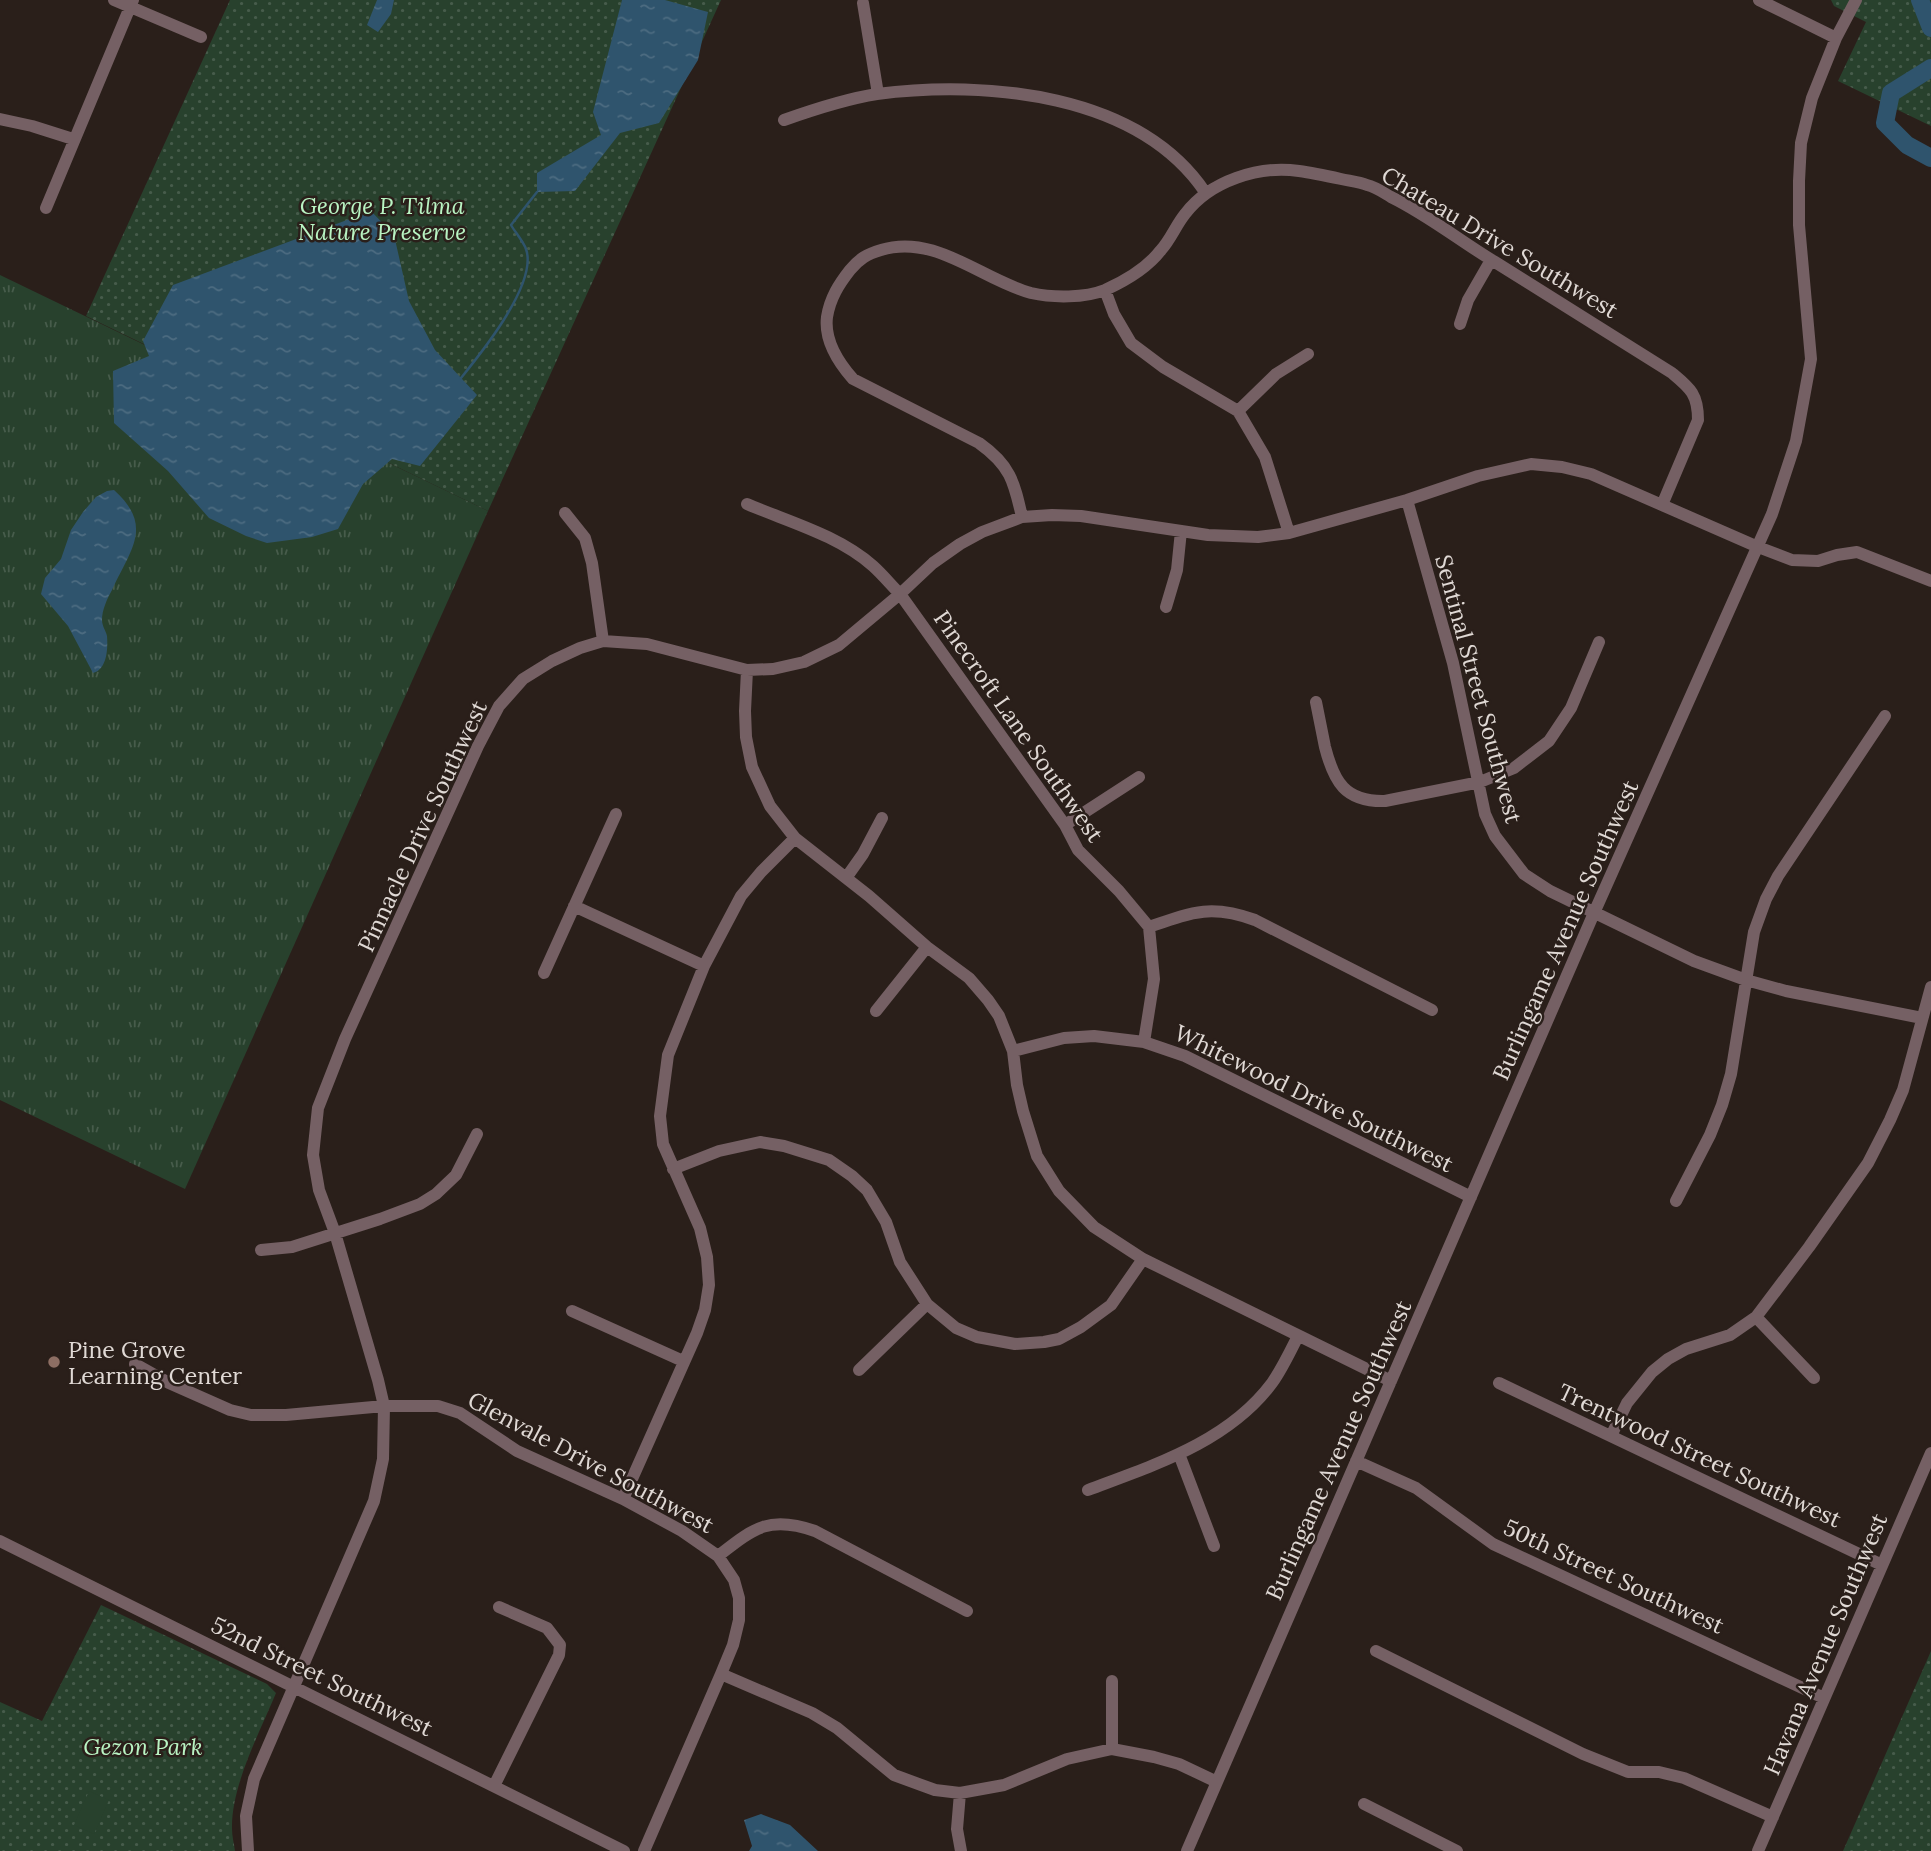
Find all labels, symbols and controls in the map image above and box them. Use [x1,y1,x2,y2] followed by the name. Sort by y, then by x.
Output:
[1376,160,1624,324] street label: Chateau Drive Southwest
[298,191,466,246] park label: George P. Tilma Nature Preserve
[1429,551,1529,827] street label: Sentinal Street Southwest
[928,605,1110,848] street label: Pinecroft Lane Southwest
[351,696,493,956] street label: Pinnacle Drive Southwest
[1486,775,1644,1084] street label: Burlingame Avenue Southwest
[1170,1018,1458,1178] street label: Whitewood Drive Southwest
[1259,1295,1417,1604] street label: Burlingame Avenue Southwest
[68,1335,242,1390] place label: Pine Grove Learning Center
[46,1354,62,1370] marker: Pine Grove Learning Center
[1554,1377,1846,1533] street label: Trentwood Street Southwest
[463,1385,719,1539] street label: Glenvale Drive Southwest
[1757,1509,1893,1779] street label: Havana Avenue Southwest
[1499,1512,1729,1640] street label: 50th Street Southwest
[207,1610,438,1742] street label: 52nd Street Southwest
[83,1732,203,1761] park label: Gezon Park

